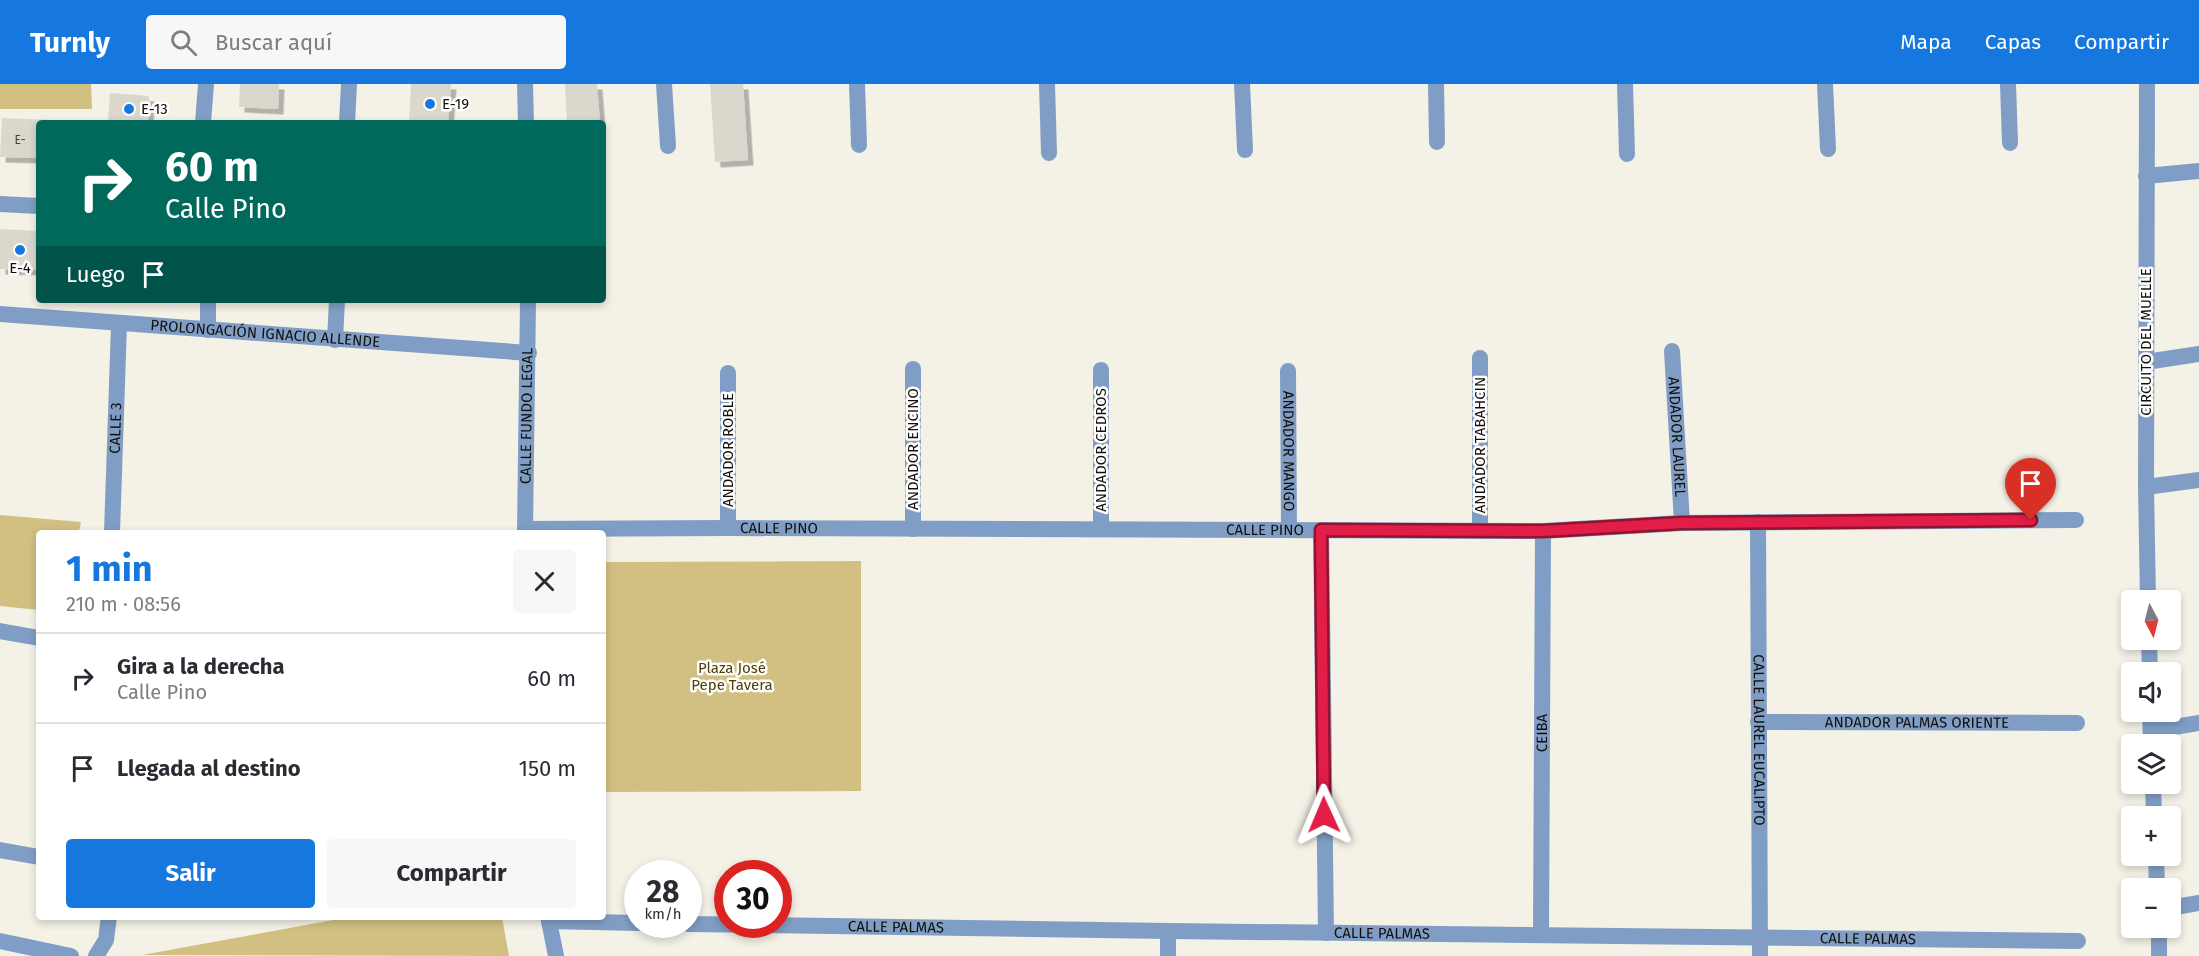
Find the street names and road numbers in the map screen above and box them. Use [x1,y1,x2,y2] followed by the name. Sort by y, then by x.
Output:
[2137,268,2155,416] street label: CIRCUITO DEL MUELLE
[150,316,381,351] street label: PROLONGACIÓN IGNACIO ALLENDE
[517,347,536,484] street label: CALLE FUNDO LEGAL
[1665,376,1690,498] street label: ANDADOR LAUREL
[1471,377,1489,513] street label: ANDADOR TABAHCIN
[904,388,922,510] street label: ANDADOR ENCINO
[1092,388,1110,512] street label: ANDADOR CEDROS
[1279,391,1298,511] street label: ANDADOR MANGO
[719,393,737,507] street label: ANDADOR ROBLE
[106,402,125,454] street label: CALLE 3
[740,519,818,537] street label: CALLE PINO
[1226,521,1304,539] street label: CALLE PINO
[1750,654,1768,826] street label: CALLE LAUREL EUCALIPTO
[1533,713,1551,752] street label: CEIBA
[1825,713,2009,732] street label: ANDADOR PALMAS ORIENTE
[848,917,944,937] street label: CALLE PALMAS
[1334,924,1430,943] street label: CALLE PALMAS
[1820,929,1916,948] street label: CALLE PALMAS

